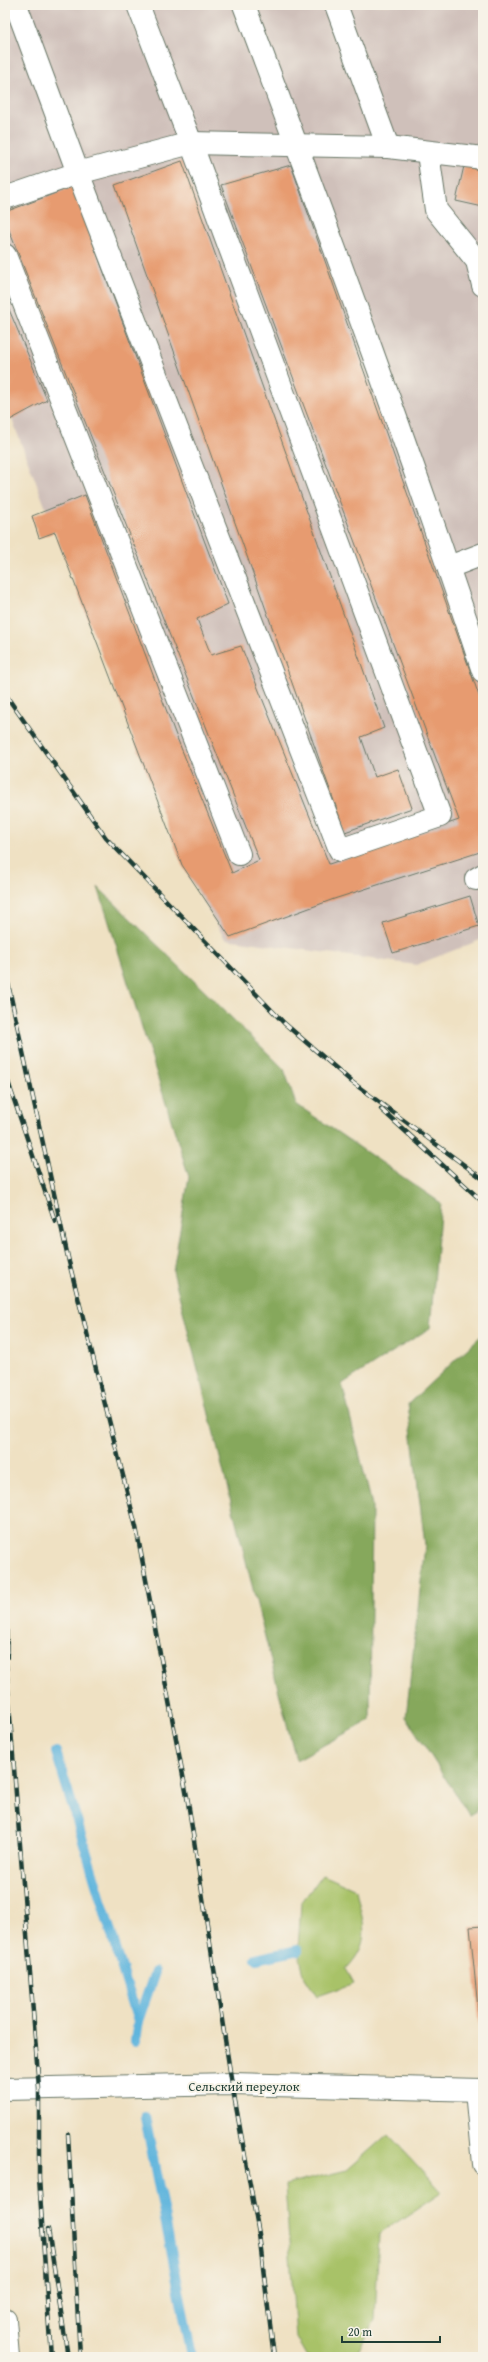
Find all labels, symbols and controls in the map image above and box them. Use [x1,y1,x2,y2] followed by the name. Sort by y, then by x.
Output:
[188,2077,300,2096] street label: Сельский переулок
[342,2318,440,2344] scale bar
[348,2323,372,2340] text: 20 m

